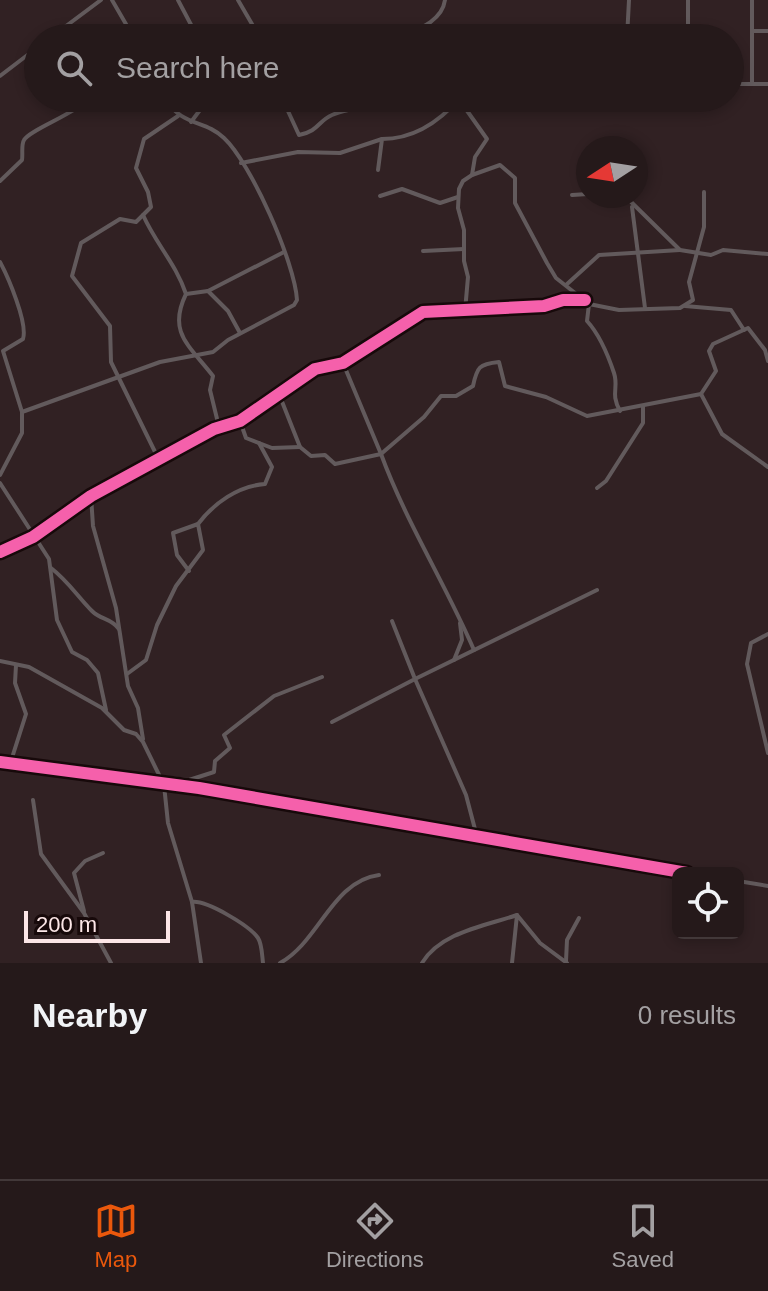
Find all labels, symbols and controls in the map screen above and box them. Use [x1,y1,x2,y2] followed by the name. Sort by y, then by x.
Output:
[24,24,744,112] search box
[52,46,96,90] icon: search
[116,51,279,84] text: Search here
[576,136,648,208] north arrow
[672,867,744,939] map controls
[672,867,744,939] button: locate
[24,907,170,943] scale bar
[36,912,97,937] text: 200 m
[32,996,147,1034] text: Nearby
[638,1000,736,1030] text: 0 results
[94,1199,138,1273] tab: Map
[326,1199,424,1273] tab: Directions
[612,1199,674,1273] tab: Saved

